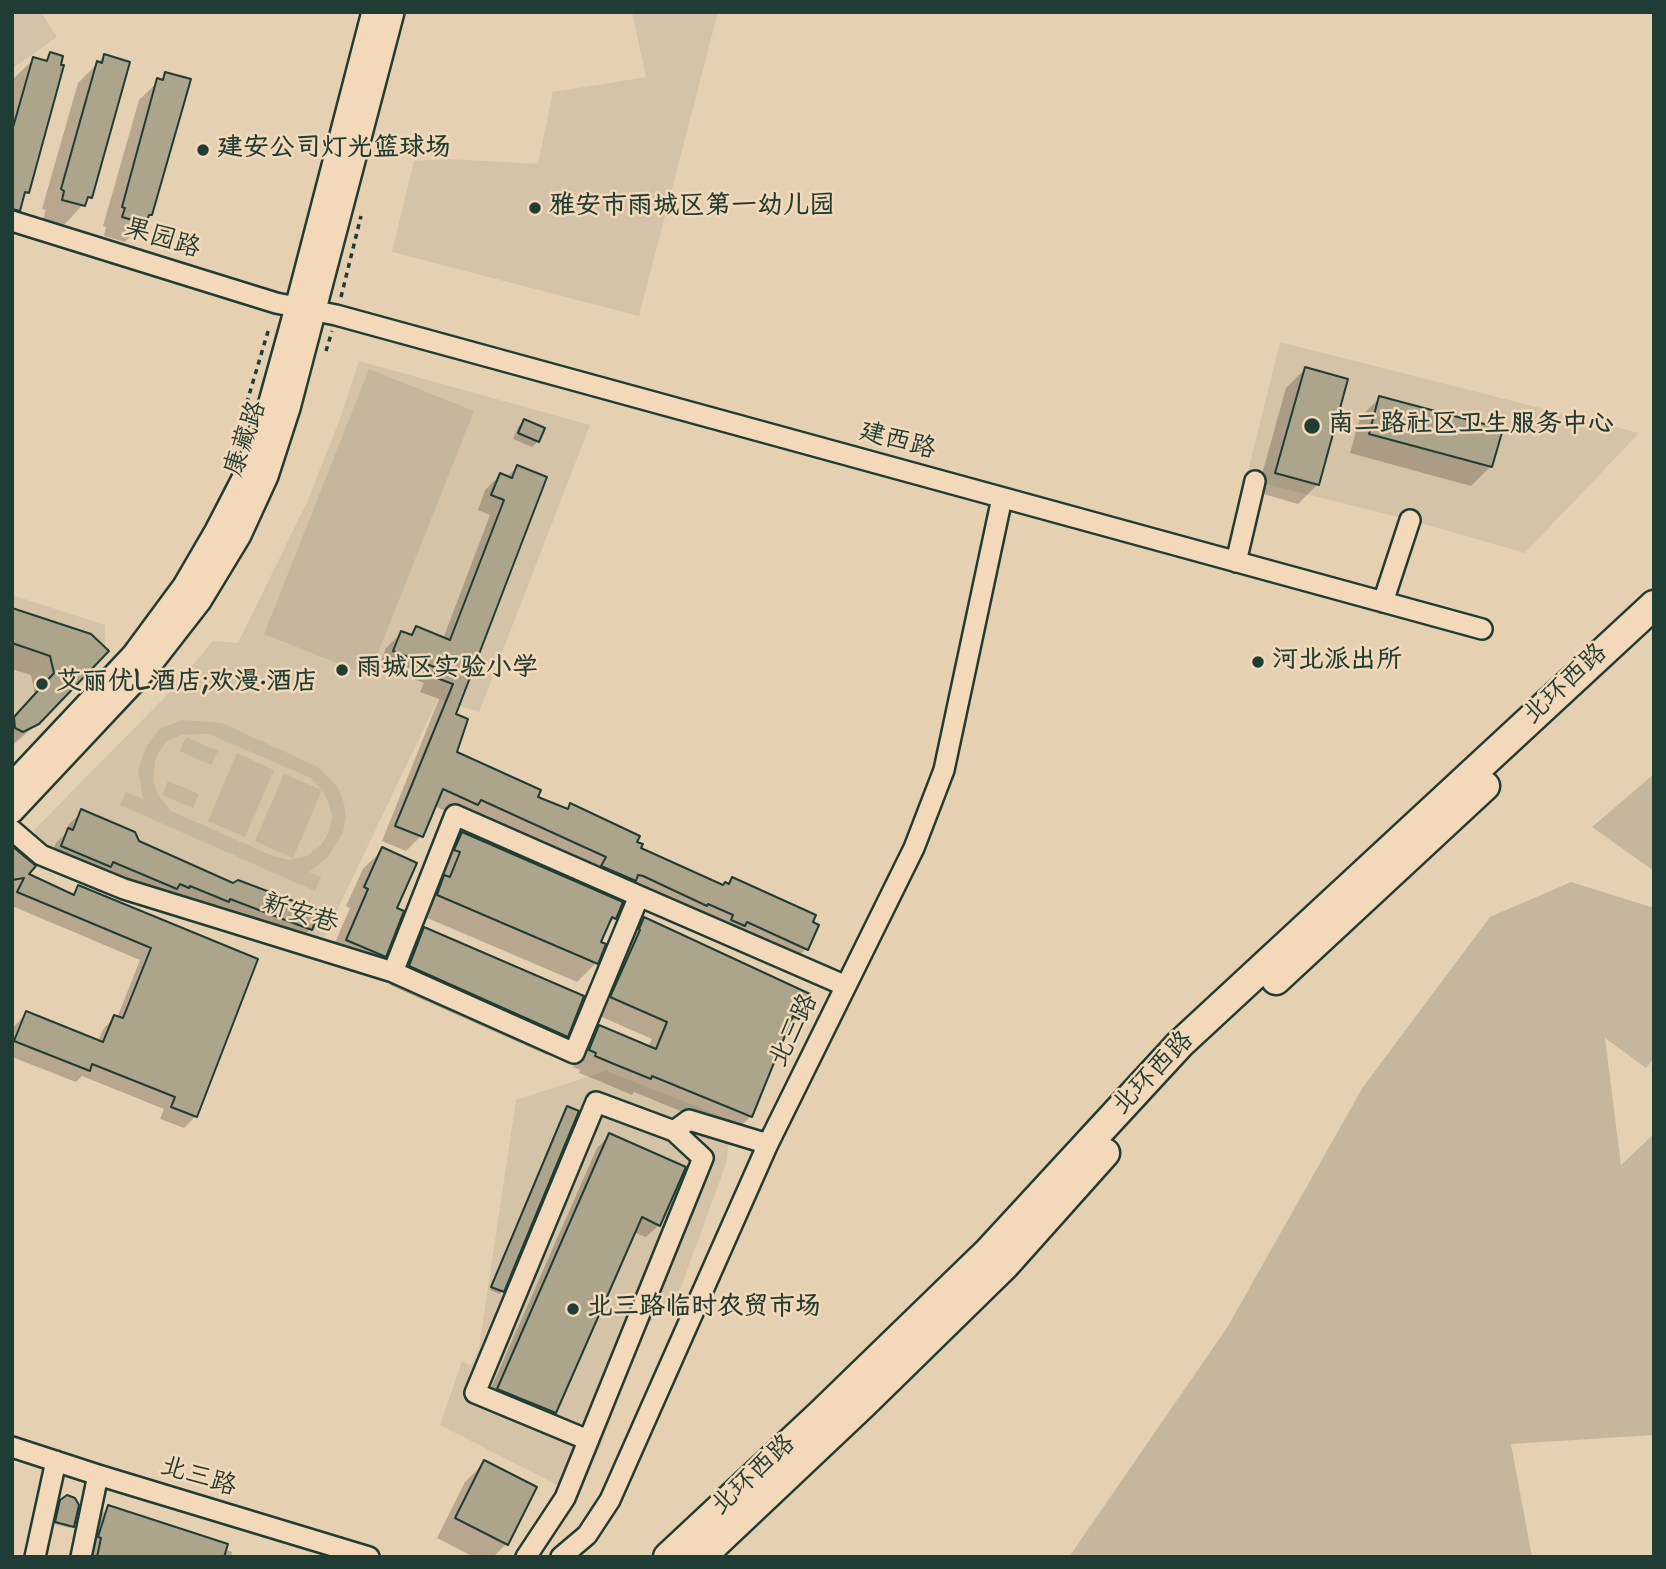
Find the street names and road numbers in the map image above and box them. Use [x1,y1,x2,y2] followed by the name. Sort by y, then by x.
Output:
[120,214,204,266] street label: 果园路
[220,397,274,481] street label: 康藏路
[855,417,939,467] street label: 建西路
[1517,638,1615,732] street label: 北环西路
[258,889,342,941] street label: 新安巷
[764,989,826,1073] street label: 北三路
[1107,1026,1201,1122] street label: 北环西路
[705,1429,803,1523] street label: 北环西路
[156,1452,240,1504] street label: 北三路

